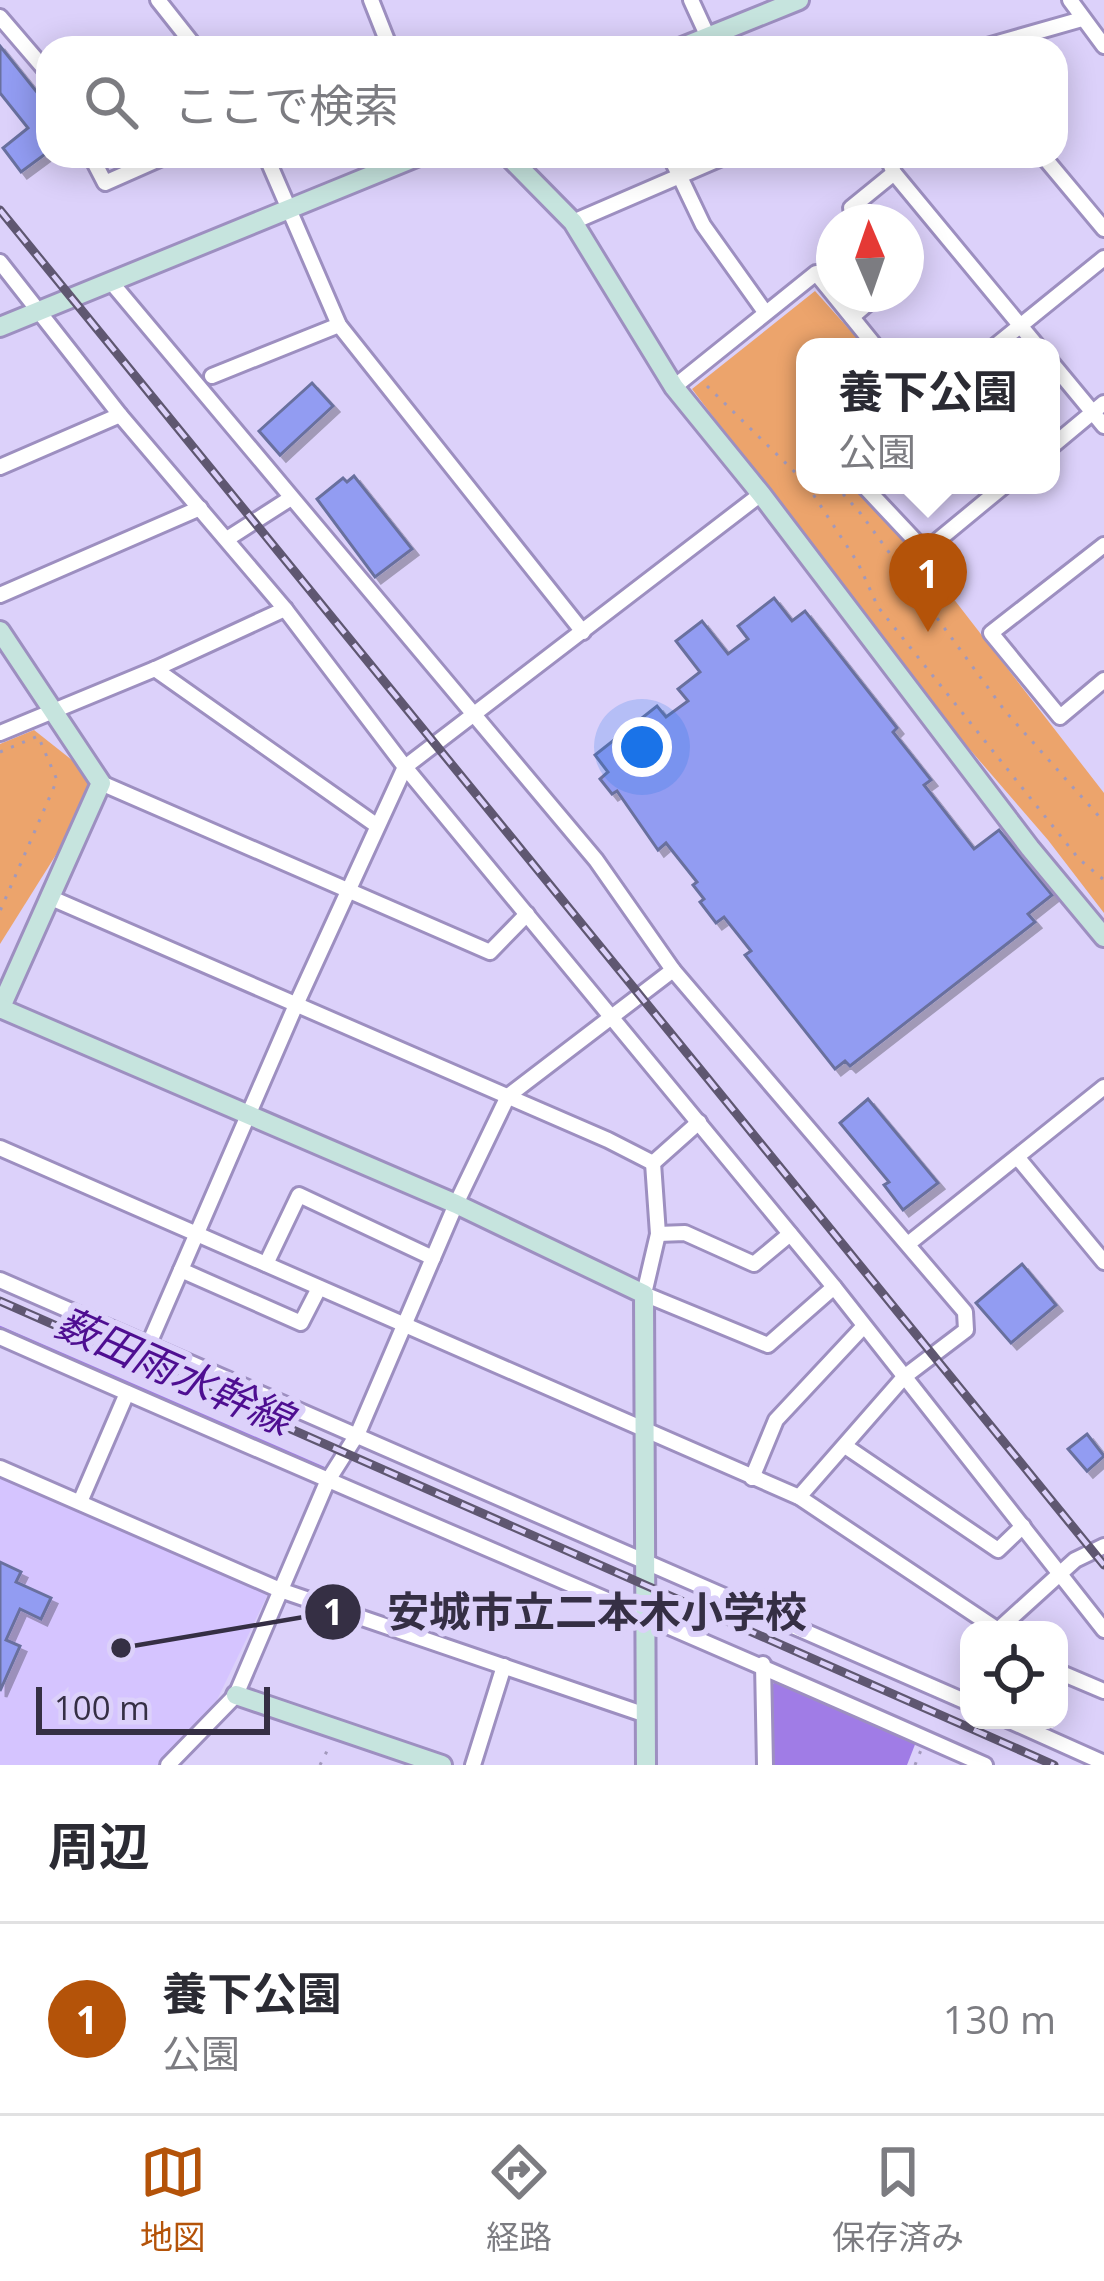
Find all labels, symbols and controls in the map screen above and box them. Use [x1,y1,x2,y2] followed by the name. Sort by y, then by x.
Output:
[36,36,1068,168] search box
[78,69,144,135] icon: search
[174,74,399,135] text: ここで検索
[816,204,924,312] north arrow
[796,338,1060,494] popup
[838,360,1018,421] text: 養下公園
[838,424,916,477] text: 公園
[889,533,967,632] pin: 1
[612,717,672,777] your location
[48,1292,306,1449] water label: 薮田雨水幹線
[303,1573,831,1651] callout: 安城市立二本木小学校
[387,1582,807,1639] text: 安城市立二本木小学校
[323,1587,343,1636] text: 1
[960,1621,1068,1729] map controls
[960,1621,1068,1729] button: locate
[36,1681,270,1734] scale bar
[54,1685,150,1730] text: 100 m
[48,1810,150,1880] text: 周辺
[162,1962,342,2023] text: 養下公園
[76,1992,98,2045] text: 1
[943,1992,1056,2045] text: 130 m
[162,2026,240,2079] text: 公園
[140,2139,206,2259] tab: 地図
[486,2139,552,2259] tab: 経路
[832,2139,964,2259] tab: 保存済み

